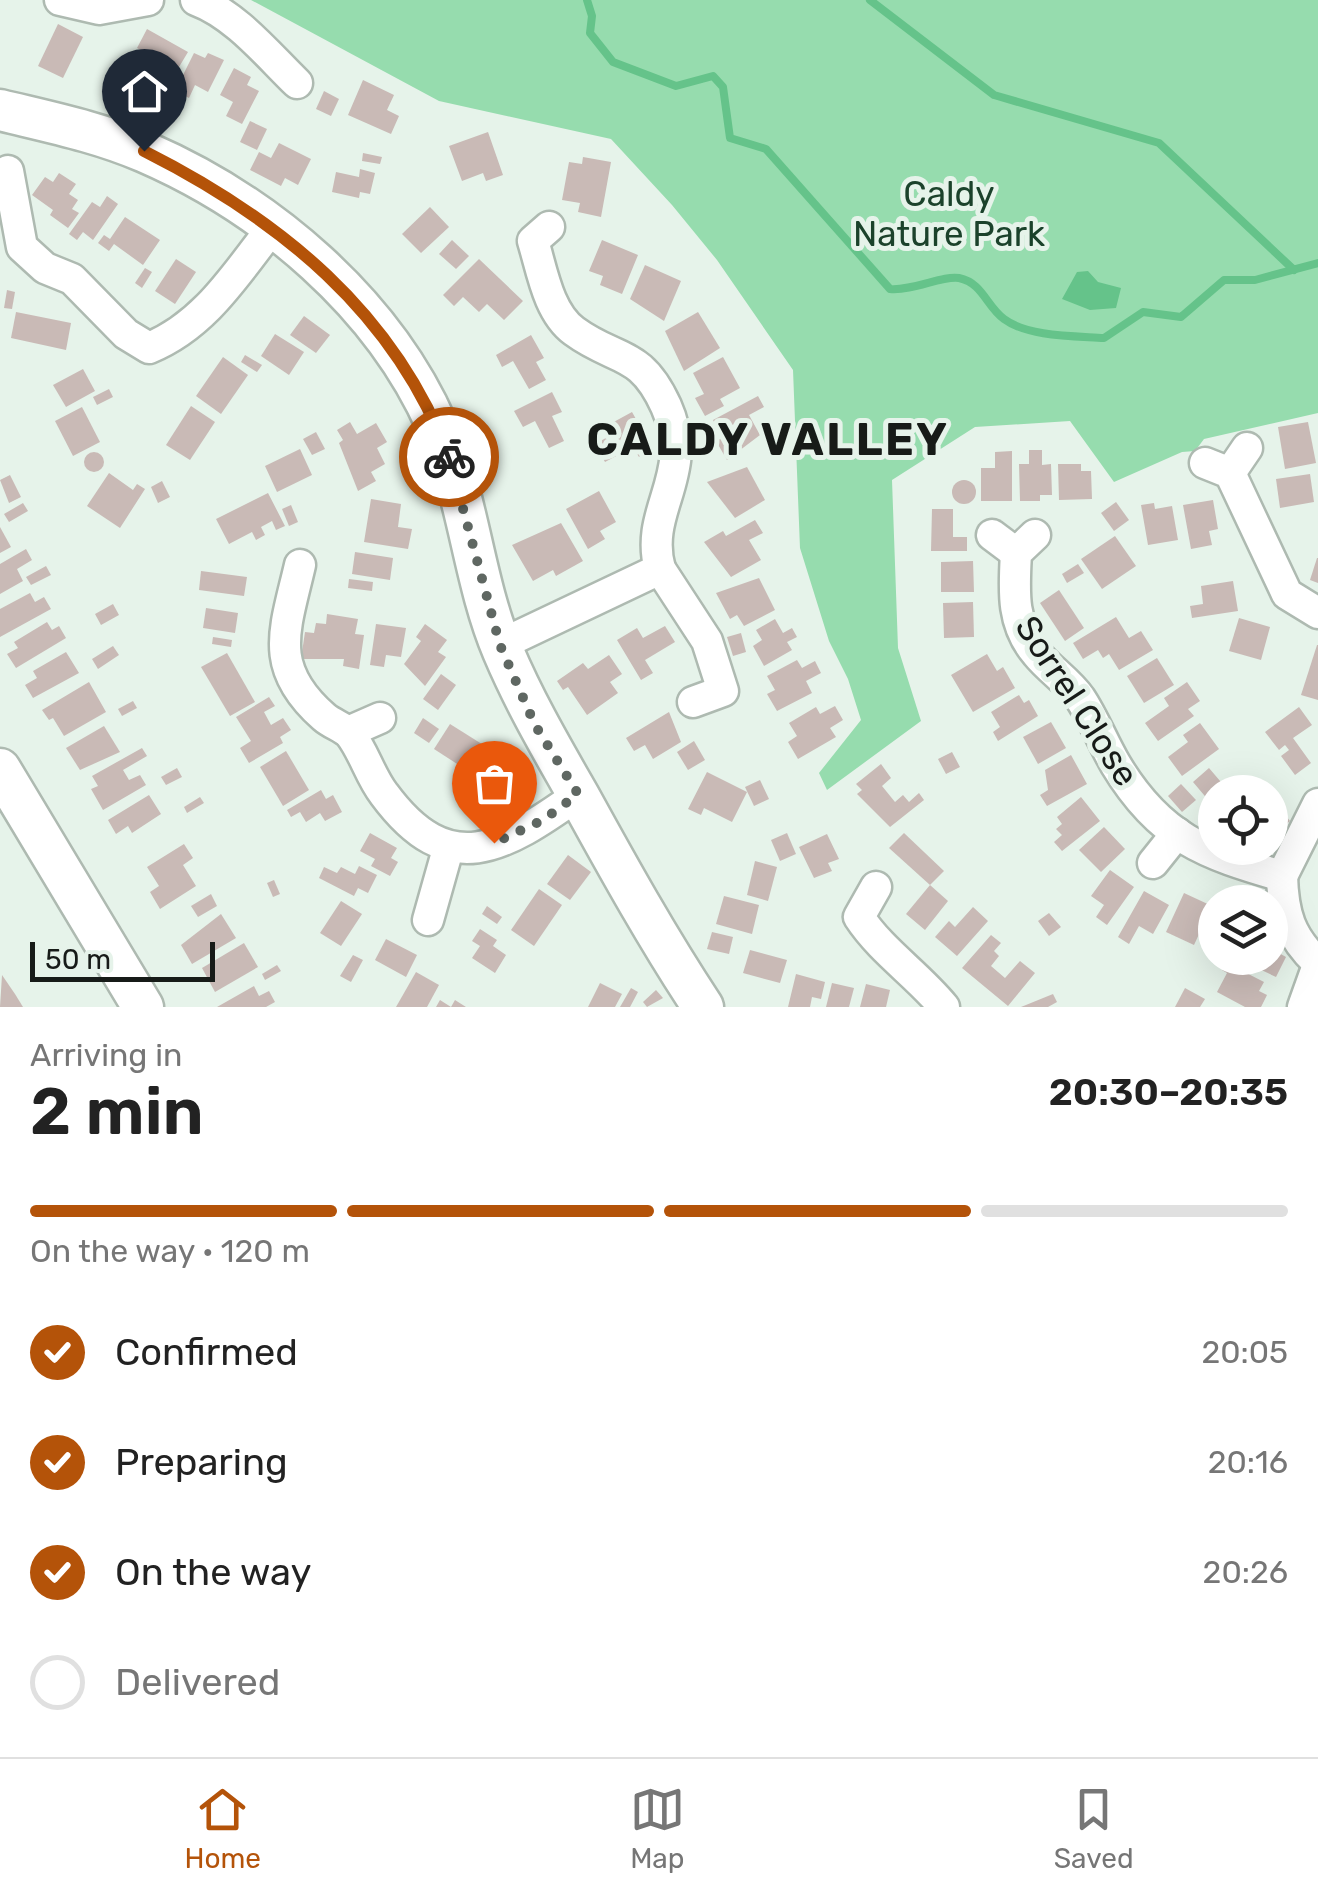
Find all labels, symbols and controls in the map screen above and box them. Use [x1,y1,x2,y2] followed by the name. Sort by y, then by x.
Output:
[102,49,187,152] pin
[117,64,172,119] icon: home
[853,173,1045,255] park label: Caldy Nature Park
[399,407,499,507] courier
[587,413,949,466] district label: CALDY VALLEY
[422,430,477,485] icon: bike
[1007,608,1147,794] street label: Sorrel Close
[452,741,537,844] pin
[467,756,522,811] icon: bag
[1198,775,1288,975] map controls
[1198,775,1288,865] button: locate
[1198,885,1288,975] button: layers
[30,937,215,981] scale bar
[45,943,111,976] text: 50 m
[30,1036,182,1074] text: Arriving in
[1049,1069,1288,1115] text: 20:30–20:35
[30,1073,204,1150] text: 2 min
[30,1232,310,1270] text: On the way · 120 m
[30,1325,85,1380] icon: check
[115,1329,298,1375] text: Confirmed
[1201,1333,1288,1371] text: 20:05
[30,1435,85,1490] icon: check
[115,1439,288,1485] text: Preparing
[1208,1443,1288,1481] text: 20:16
[30,1545,85,1600] icon: check
[115,1549,311,1595] text: On the way
[1203,1553,1288,1591] text: 20:26
[115,1659,280,1705] text: Delivered
[184,1782,261,1875] tab: Home
[630,1782,685,1875] tab: Map
[1054,1782,1134,1875] tab: Saved

